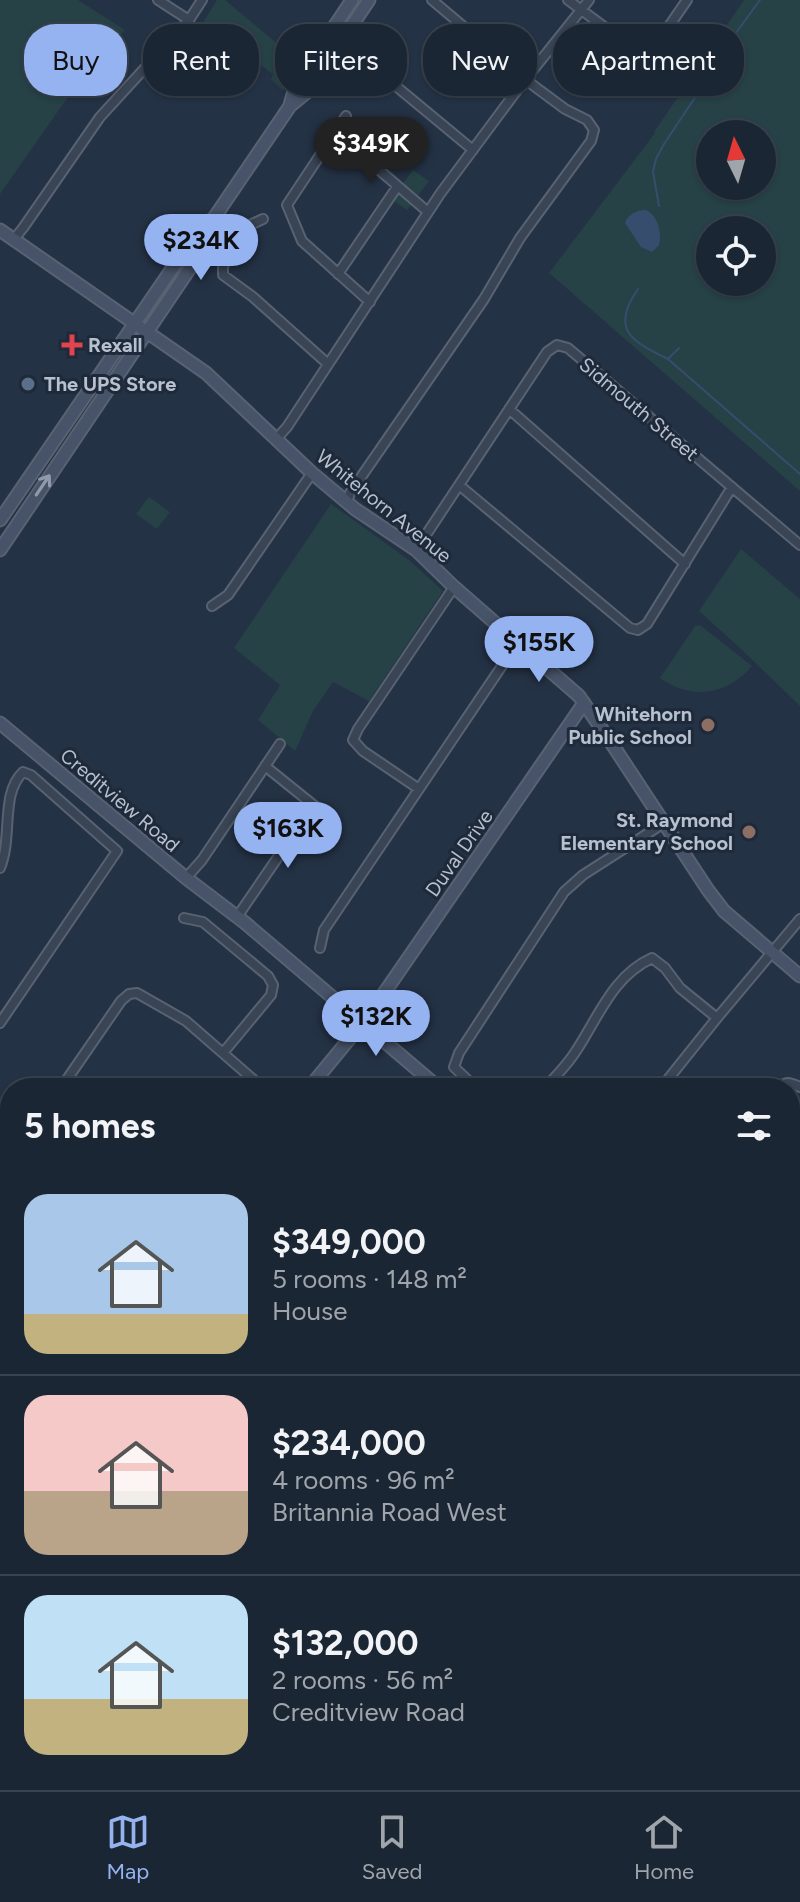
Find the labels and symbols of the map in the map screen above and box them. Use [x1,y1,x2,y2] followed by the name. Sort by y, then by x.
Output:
[315,117,427,185] pin: $349K
[696,120,776,200] north arrow
[145,214,257,282] pin: $234K
[88,333,142,357] place label: Rexall
[63,336,81,354] marker: Rexall
[575,352,703,466] street label: Sidmouth Street
[44,372,176,396] place label: The UPS Store
[19,375,37,393] marker: The UPS Store
[312,444,456,568] street label: Whitehorn Avenue
[35,475,52,497] one-way arrow
[483,616,595,684] pin: $155K
[568,702,692,749] place label: Whitehorn Public School
[699,716,717,734] marker: Whitehorn Public School
[55,743,185,857] street label: Creditview Road
[232,802,344,870] pin: $163K
[420,805,498,901] street label: Duval Drive
[560,808,733,855] place label: St. Raymond Elementary School
[740,823,758,841] marker: St. Raymond Elementary School
[320,990,432,1058] pin: $132K

